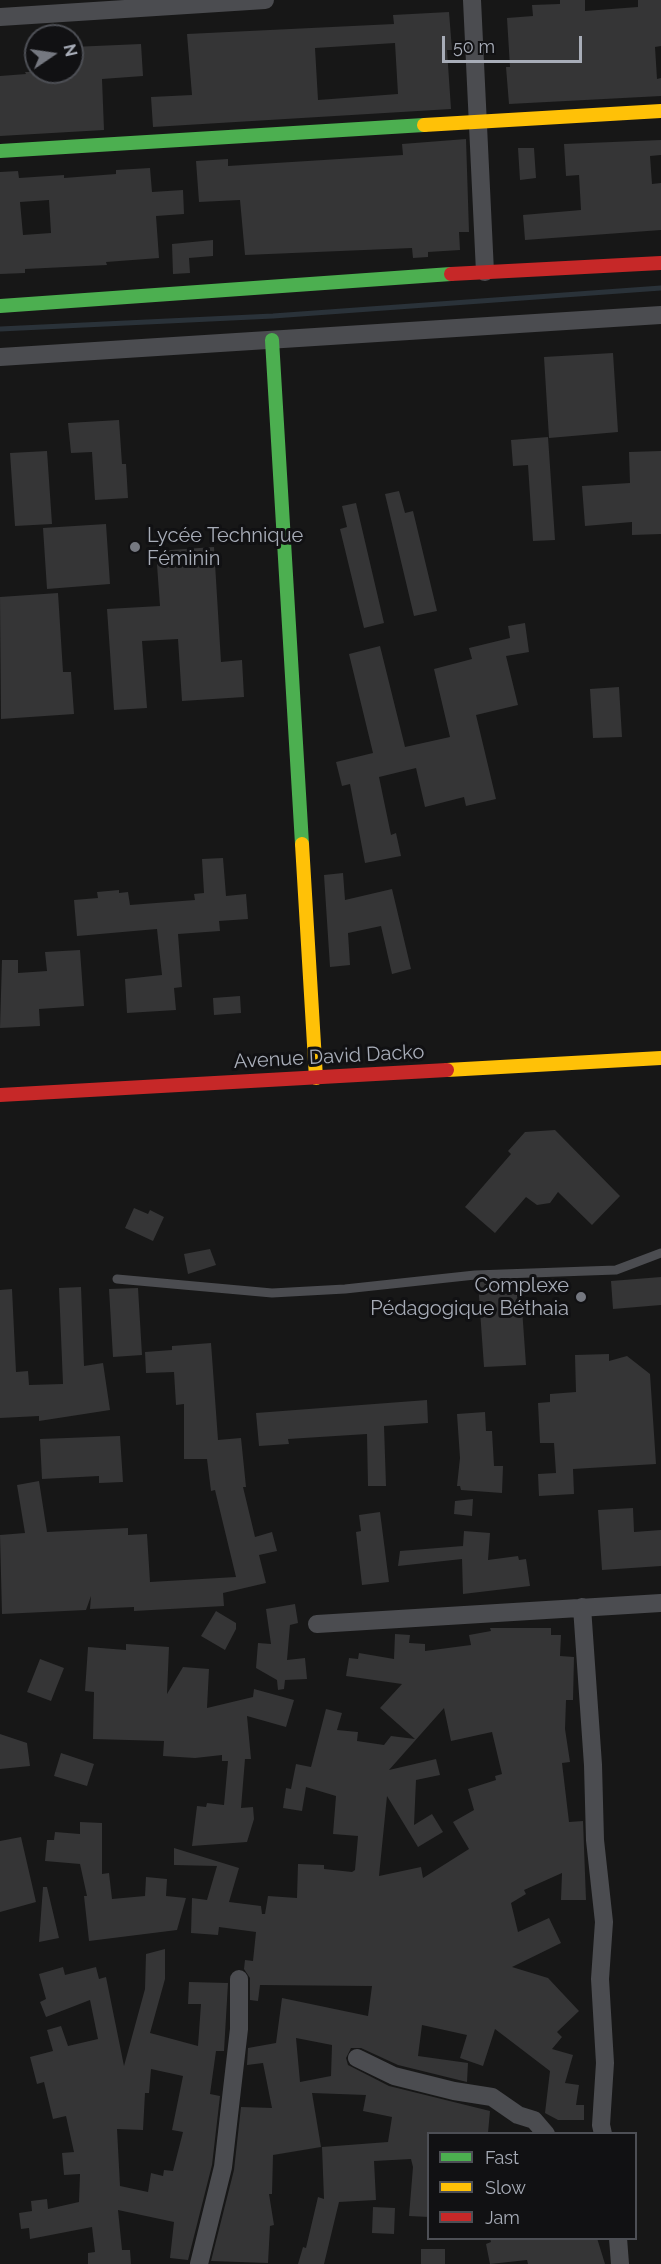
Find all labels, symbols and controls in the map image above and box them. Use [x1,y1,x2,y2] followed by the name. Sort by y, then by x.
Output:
[24,24,84,84] north arrow
[445,24,584,62] scale bar
[453,36,495,57] text: 50 m
[59,42,81,58] text: N
[147,524,303,571] place label: Lycée Technique Féminin
[128,540,142,554] marker: Lycée Technique Féminin
[233,1040,425,1074] street label: Avenue David Dacko
[370,1274,569,1321] place label: Complexe Pédagogique Béthaia
[574,1290,588,1304] marker: Complexe Pédagogique Béthaia
[427,2132,637,2240] legend
[485,2147,519,2168] text: Fast
[485,2177,526,2198] text: Slow
[485,2207,520,2228] text: Jam

